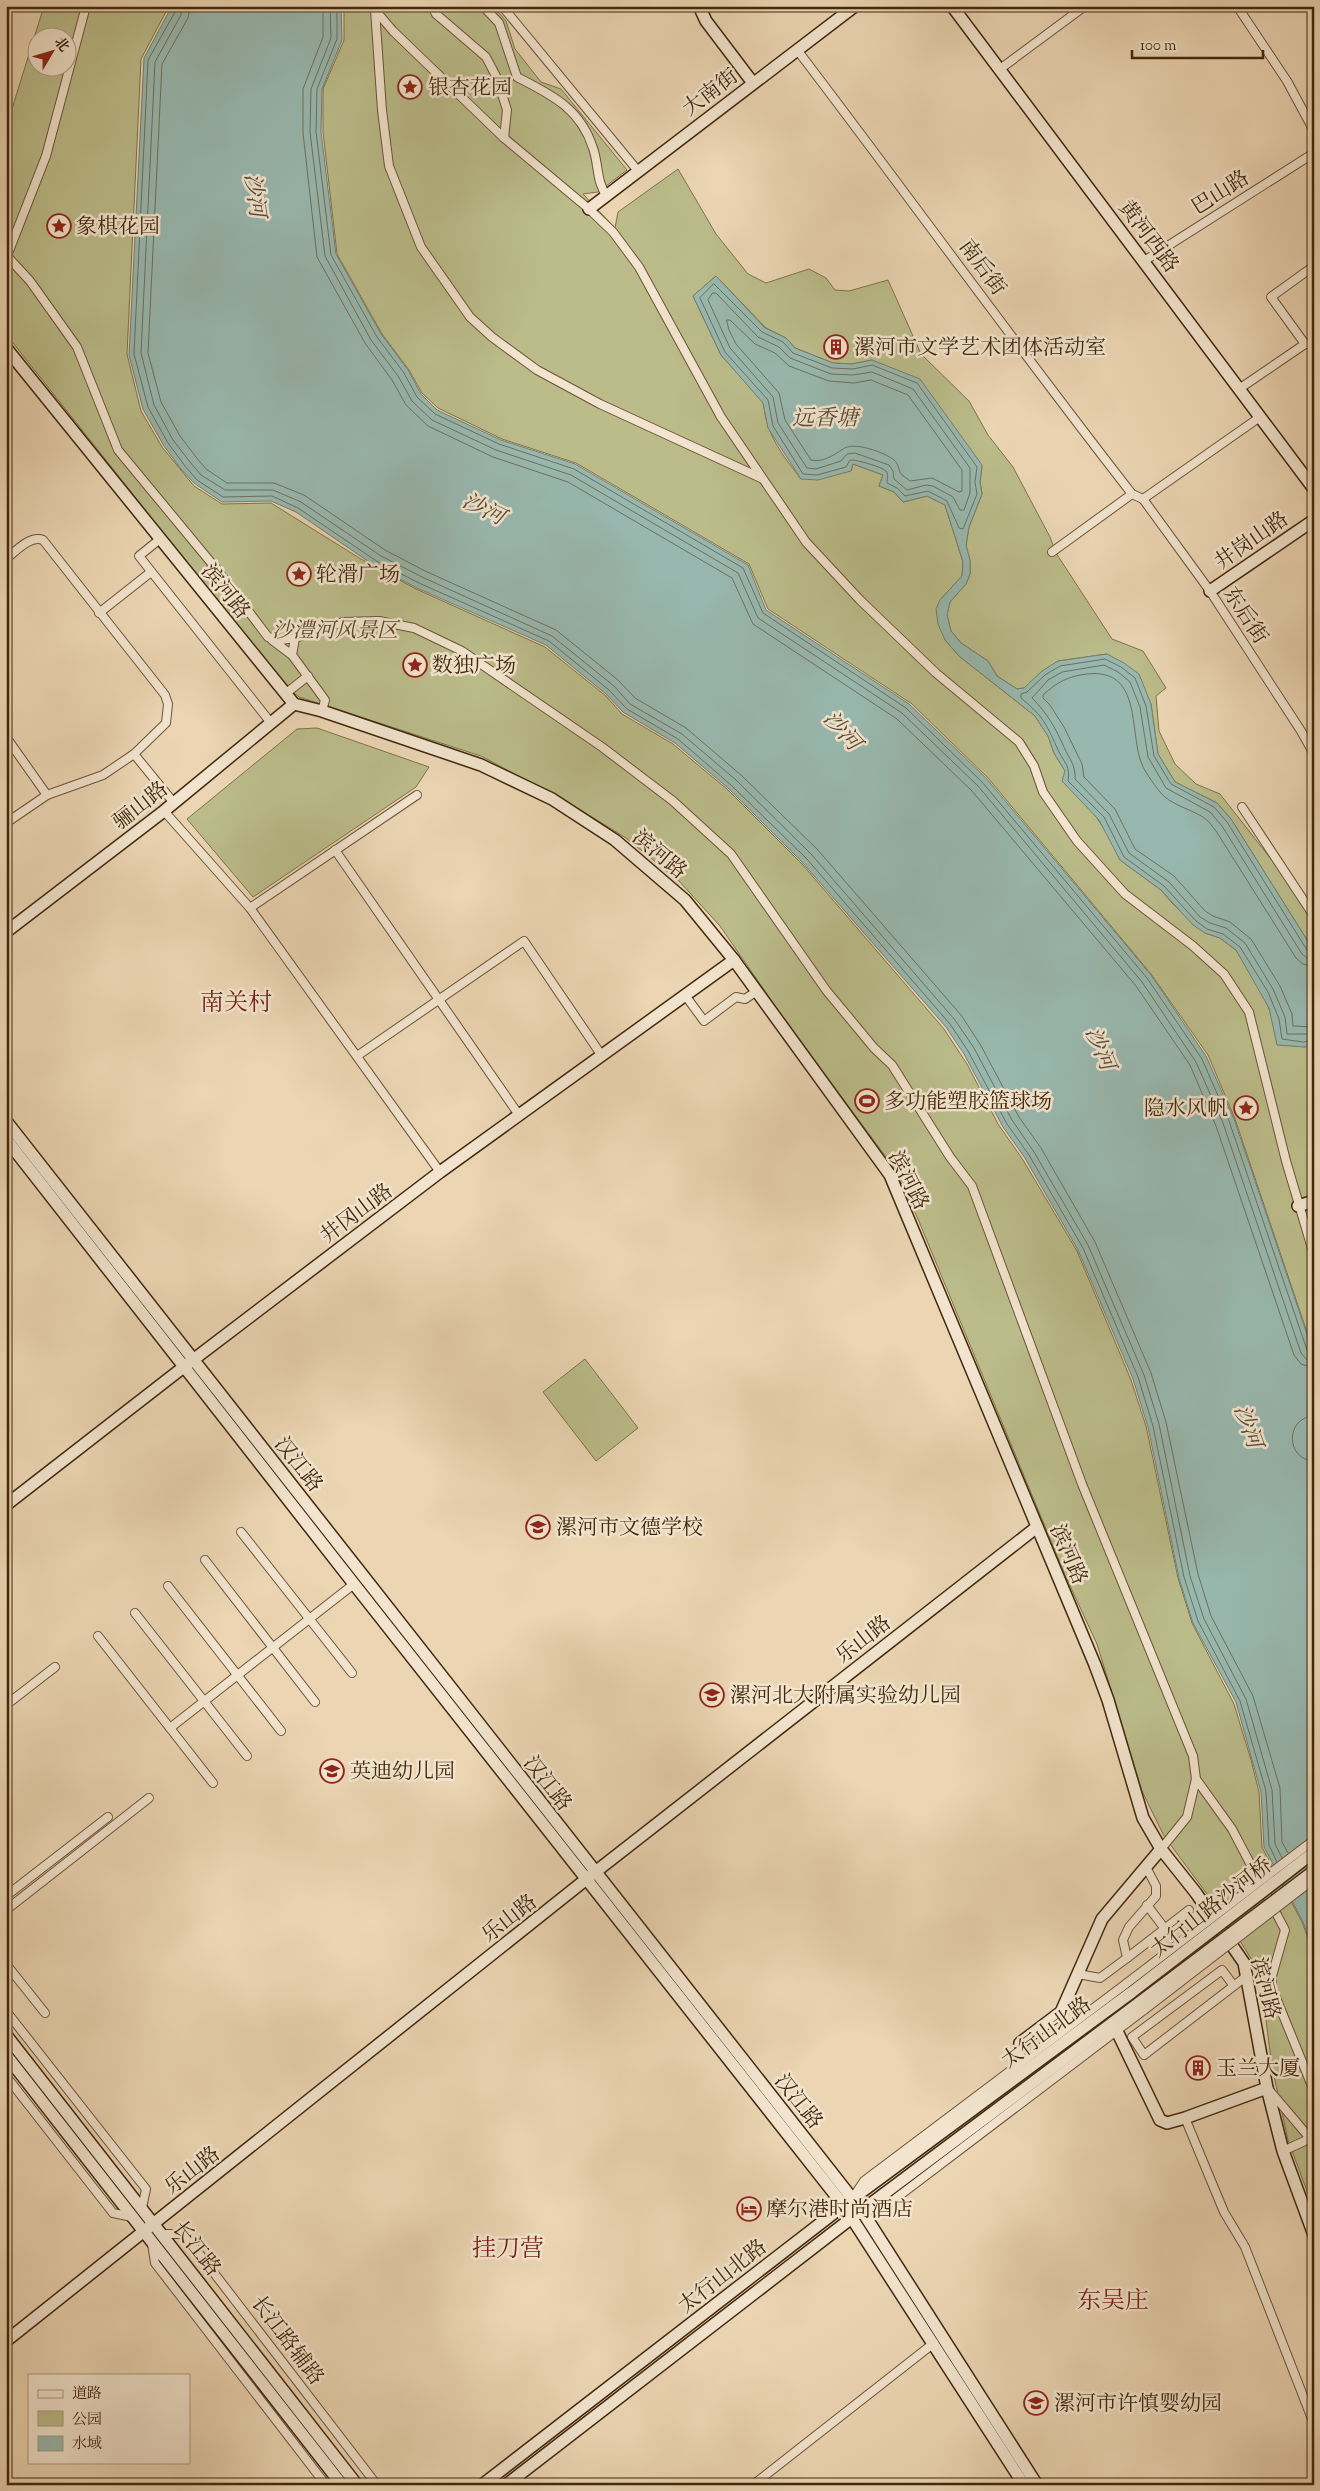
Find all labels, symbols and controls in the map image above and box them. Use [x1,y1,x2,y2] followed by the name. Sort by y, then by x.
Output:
[28,28,78,78] north arrow
[1132,28,1264,60] scale bar
[48,34,73,57] text: 北
[1140,36,1177,57] text: 100 m
[677,63,745,125] street label: 大南街
[397,74,423,100] place icon: 银杏花园
[428,74,512,104] place label: 银杏花园
[1186,164,1256,223] street label: 巴山路
[234,171,272,223] water label: 沙河
[1110,195,1185,280] street label: 黄河西路
[46,213,72,239] place icon: 象棋花园
[76,213,160,243] place label: 象棋花园
[951,234,1012,302] street label: 南后街
[823,334,849,360] building icon: 漯河市文学艺术团体活动室
[854,334,1106,364] place label: 漯河市文学艺术团体活动室
[792,404,861,436] water label: 远香塘
[456,487,513,536] water label: 沙河
[1209,505,1295,578] street label: 井岗山路
[193,558,256,626] street label: 滨河路
[286,561,312,587] place icon: 轮滑广场
[316,561,400,591] place label: 轮滑广场
[1215,582,1274,651] street label: 东后街
[272,617,401,647] park label: 沙澧河风景区
[402,652,428,678] place icon: 数独广场
[432,652,516,682] place label: 数独广场
[814,705,870,762] water label: 沙河
[107,775,175,838] street label: 骊山路
[625,824,692,887] street label: 滨河路
[200,987,272,1021] district label: 南关村
[1075,1023,1123,1079] water label: 沙河
[854,1088,880,1114] sports icon: 多功能塑胶篮球场
[884,1088,1052,1118] place label: 多功能塑胶篮球场
[1144,1095,1228,1125] place label: 隐水风帆
[1233,1095,1259,1121] place icon: 隐水风帆
[880,1146,935,1216] street label: 滨河路
[315,1177,400,1252] street label: 井冈山路
[1224,1401,1270,1457] water label: 沙河
[266,1431,329,1499] street label: 汉江路
[525,1514,551,1540] school or university icon: 漯河市文德学校
[556,1514,703,1544] place label: 漯河市文德学校
[1041,1520,1093,1590] street label: 滨河路
[830,1609,898,1672] street label: 乐山路
[699,1682,725,1708] school or university icon: 漯河北大附属实验幼儿园
[730,1682,961,1712] place label: 漯河北大附属实验幼儿园
[515,1750,578,1818] street label: 汉江路
[319,1758,345,1784] school or university icon: 英迪幼儿园
[350,1758,455,1788] place label: 英迪幼儿园
[1145,1852,1279,1966] street label: 太行山路沙河桥
[476,1888,544,1951] street label: 乐山路
[1242,1954,1286,2023] street label: 滨河路
[996,1991,1098,2077] street label: 太行山北路
[1185,2055,1211,2081] building icon: 玉兰大厦
[1216,2055,1300,2085] place label: 玉兰大厦
[766,2068,829,2136] street label: 汉江路
[159,2140,227,2203] street label: 乐山路
[736,2196,762,2222] hotel icon: 摩尔港时尚酒店
[766,2196,913,2226] place label: 摩尔港时尚酒店
[164,2215,227,2283] street label: 长江路
[472,2233,544,2267] district label: 挂刀营
[673,2233,774,2322] street label: 太行山北路
[1077,2285,1149,2319] district label: 东吴庄
[243,2290,330,2392] street label: 长江路辅路
[28,2374,190,2464] legend
[72,2384,102,2405] text: 道路
[1023,2390,1049,2416] school or university icon: 漯河市许慎婴幼园
[1054,2390,1222,2420] place label: 漯河市许慎婴幼园
[72,2410,102,2431] text: 公园
[72,2434,102,2455] text: 水域

